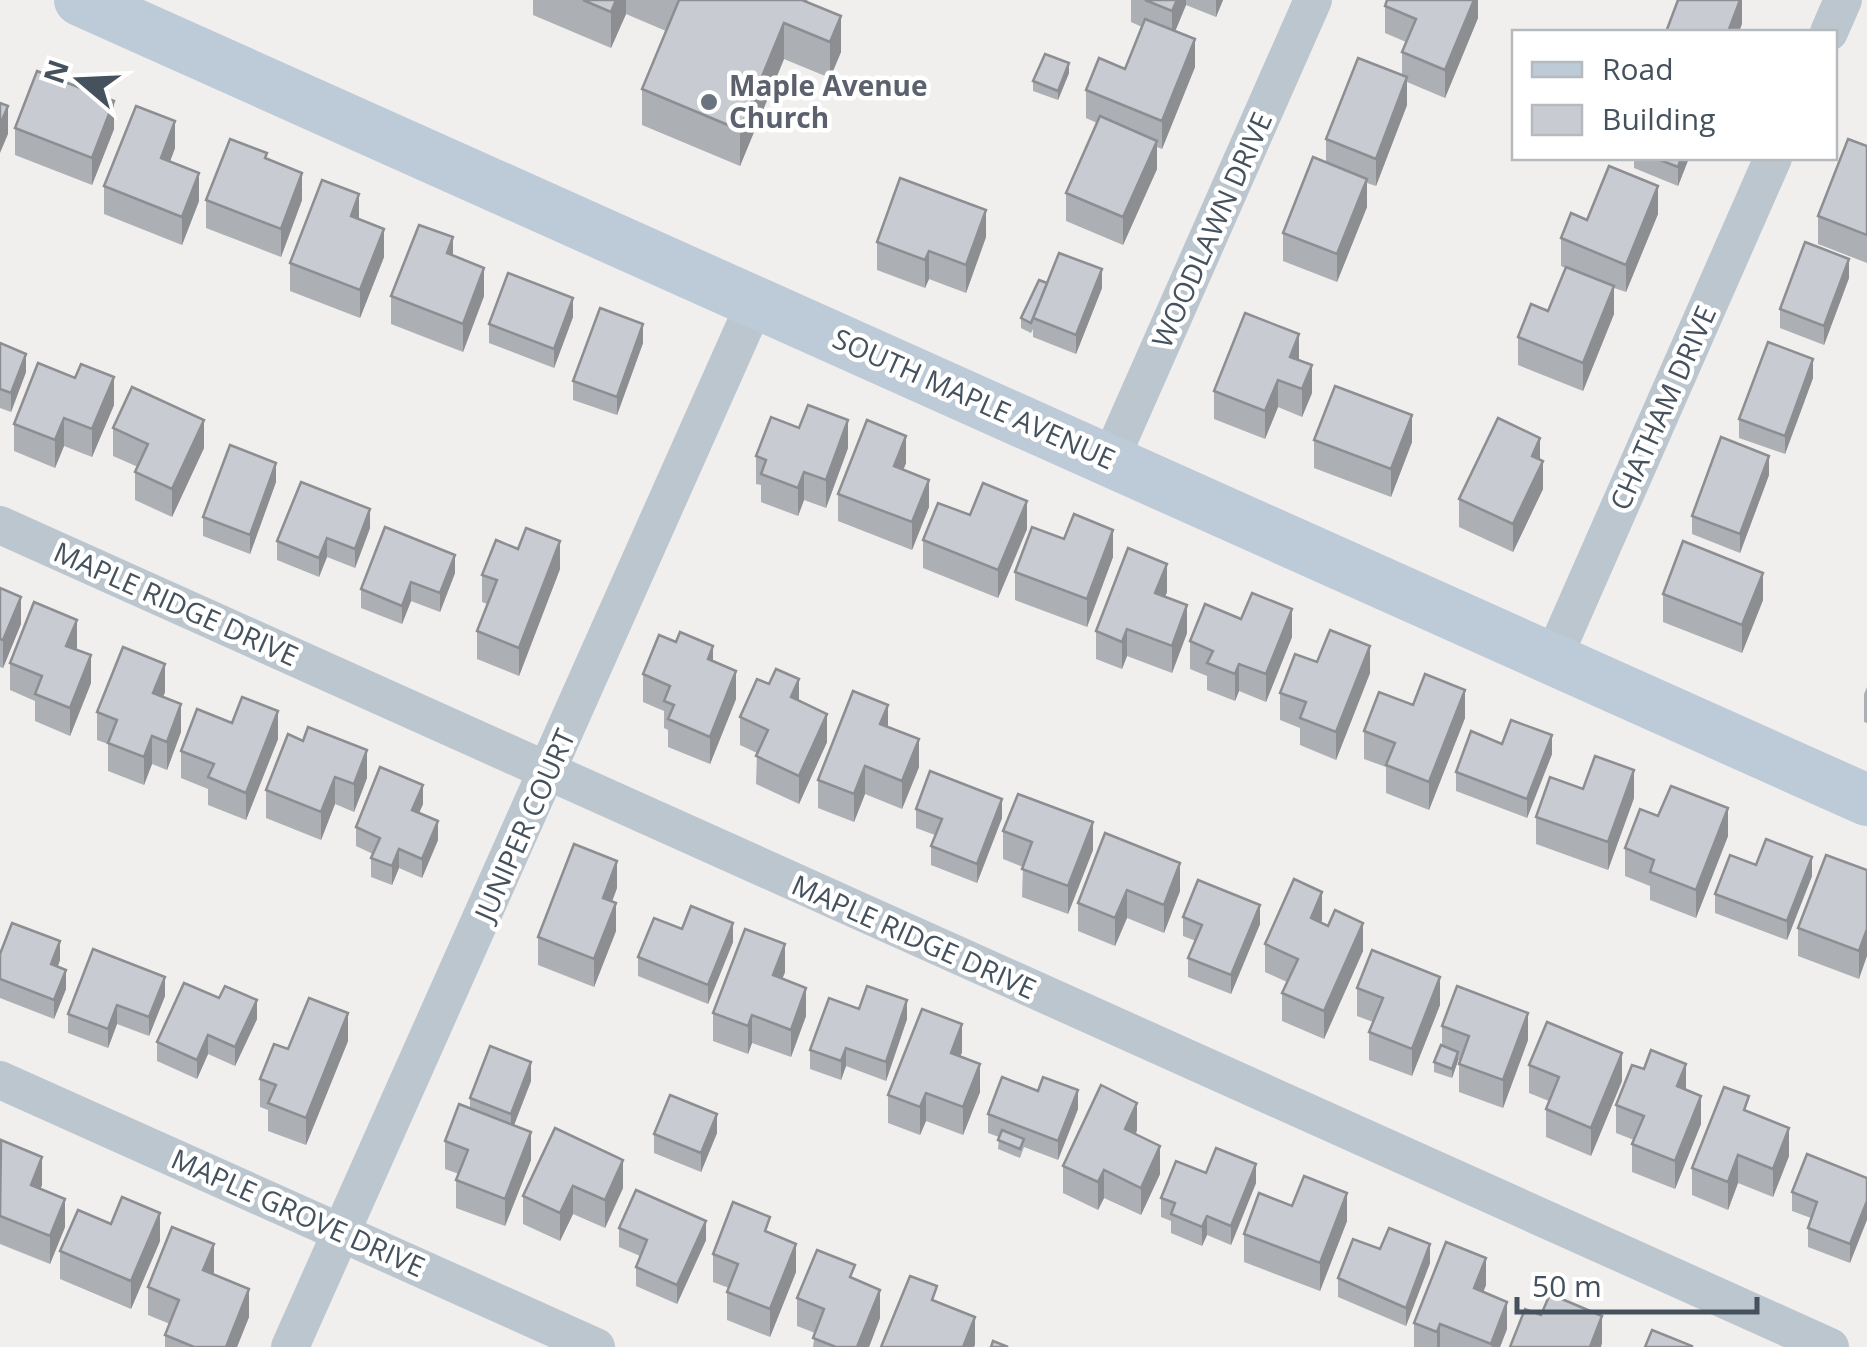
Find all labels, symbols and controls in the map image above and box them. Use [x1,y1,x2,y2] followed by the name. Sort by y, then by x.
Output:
[30,30,130,130] north arrow
[1512,30,1837,160] legend
[1602,48,1674,89] text: Road
[34,55,77,88] text: N
[729,66,928,136] place label: Maple Avenue Church
[698,91,720,113] marker: Maple Avenue Church
[1602,98,1716,139] text: Building
[1142,106,1280,353] street label: WOODLAWN DRIVE
[1600,299,1724,516] street label: CHATHAM DRIVE
[827,319,1121,477] street label: SOUTH MAPLE AVENUE
[48,532,304,674] street label: MAPLE RIDGE DRIVE
[464,722,584,929] street label: JUNIPER COURT
[786,865,1042,1007] street label: MAPLE RIDGE DRIVE
[166,1139,431,1285] street label: MAPLE GROVE DRIVE
[1517,1252,1757,1314] scale bar
[1532,1265,1602,1306] text: 50 m

